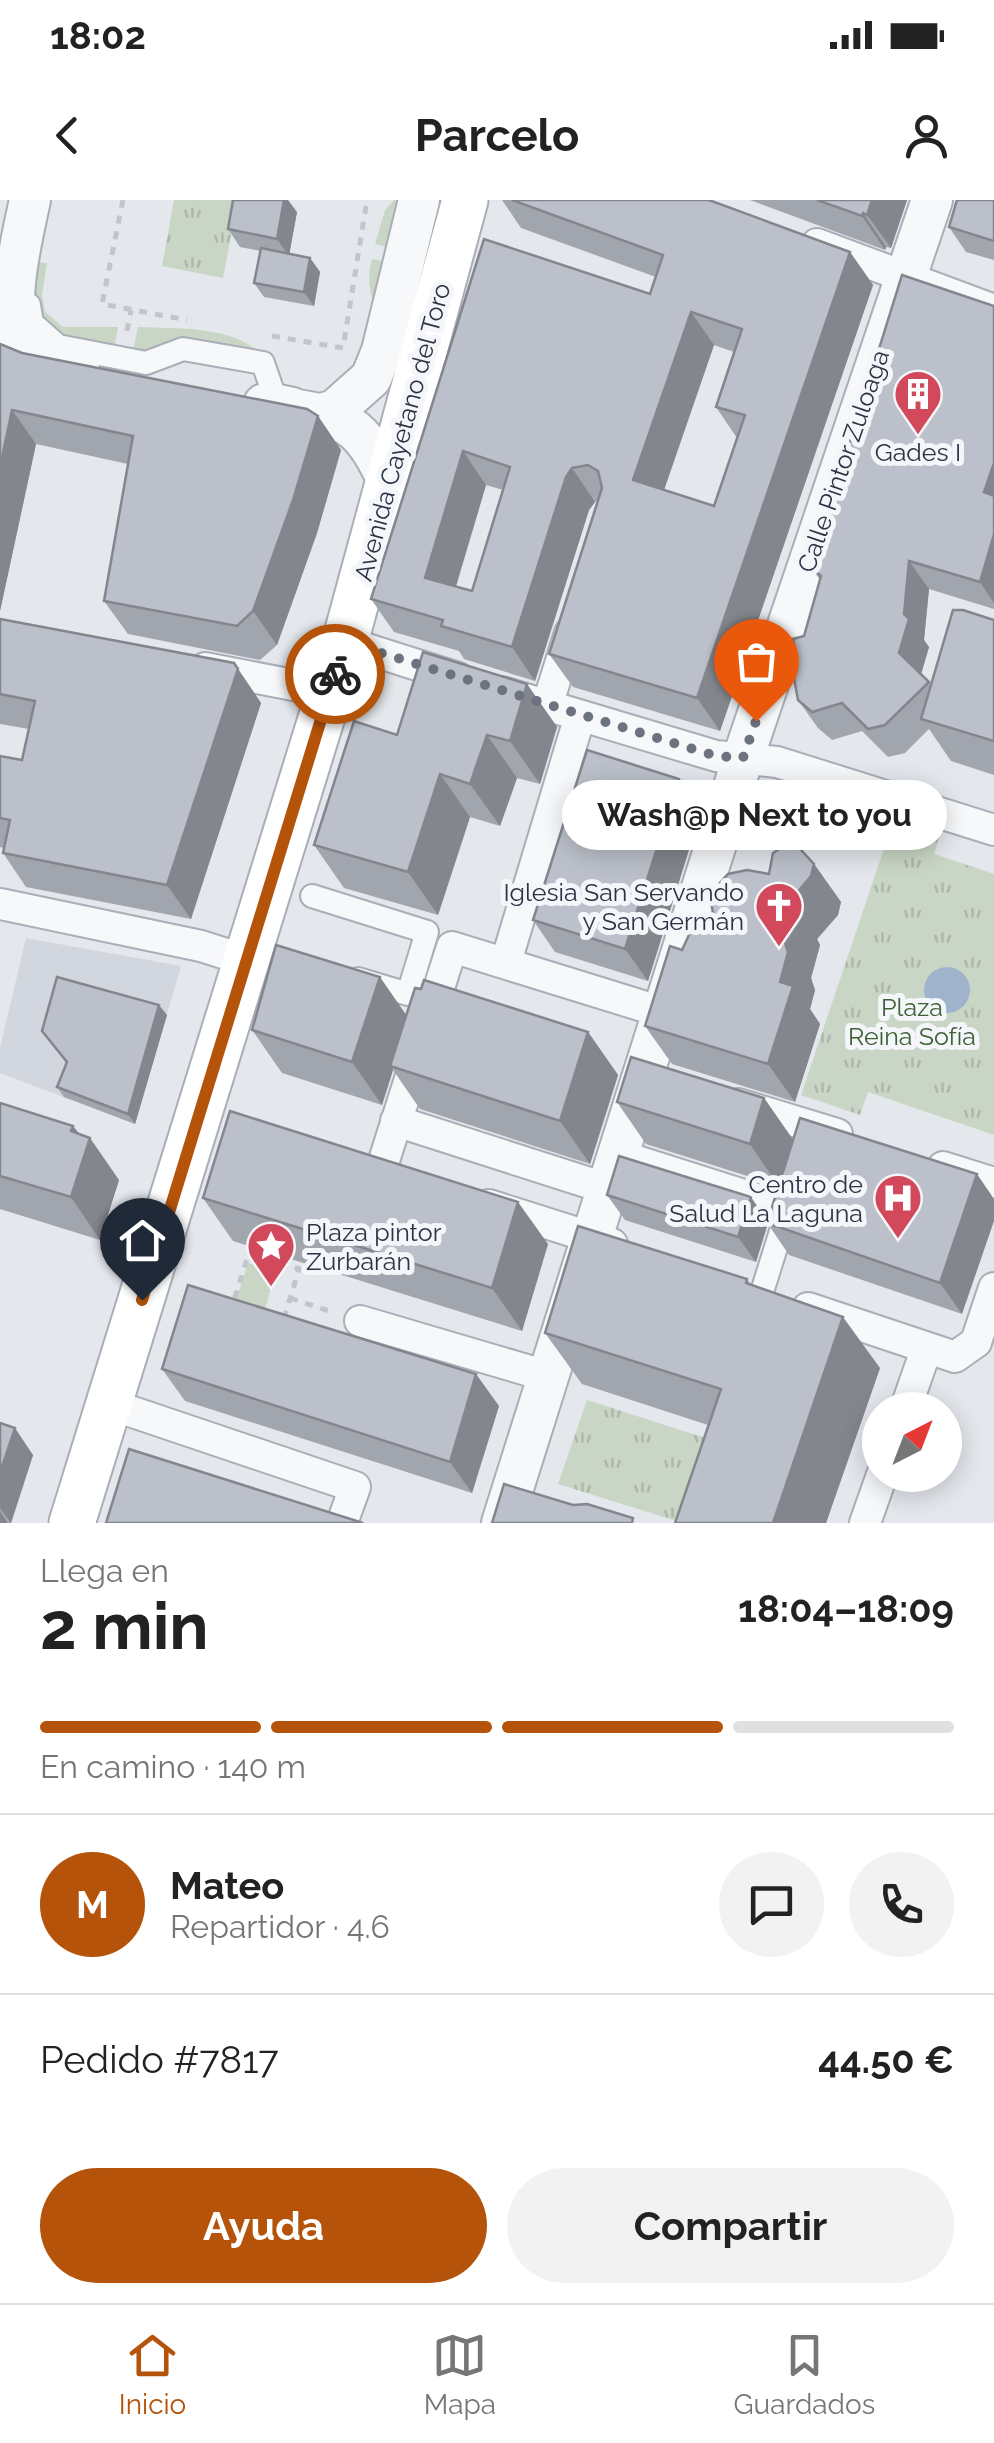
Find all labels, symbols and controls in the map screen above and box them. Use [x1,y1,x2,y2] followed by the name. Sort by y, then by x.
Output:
[50,13,146,58] text: 18:02
[40,108,95,163] icon: back
[899,108,954,163] icon: person
[415,109,579,162] text: Parcelo
[348,280,456,584] street label: Avenida Cayetano del Toro
[791,346,895,576] street label: Calle Pintor Zuloaga
[892,368,944,436] building icon: Gades I
[875,437,961,467] place label: Gades I
[714,619,799,722] pin
[285,624,385,724] courier
[729,634,784,689] icon: bag
[308,647,363,702] icon: bike
[564,781,948,851] callout: Wash@p Next to you
[597,796,912,833] text: Wash@p Next to you
[504,877,744,936] place label: Iglesia San Servando y San Germán
[753,880,805,948] church icon: Iglesia San Servando y San Germán
[848,992,976,1051] park label: Plaza Reina Sofía
[669,1169,863,1228] place label: Centro de Salud La Laguna
[872,1172,924,1240] hospital icon: Centro de Salud La Laguna
[100,1198,185,1301] pin
[115,1213,170,1268] icon: home
[306,1217,442,1276] place label: Plaza pintor Zurbarán
[245,1220,297,1288] place icon: Plaza pintor Zurbarán
[862,1392,962,1492] north arrow
[862,1392,962,1492] map controls
[40,1552,169,1589] text: Llega en
[738,1586,954,1631] text: 18:04–18:09
[40,1588,209,1664] text: 2 min
[40,1748,306,1785] text: En camino · 140 m
[719,1852,824,1957] button: chat
[849,1852,954,1957] button: phone
[170,1863,284,1908] text: Mateo
[76,1882,109,1927] text: M
[170,1908,390,1945] text: Repartidor · 4.6
[40,2037,279,2082] text: Pedido #7817
[818,2037,954,2082] text: 44.50 €
[40,2168,487,2283] button: Ayuda
[507,2168,954,2283] button: Compartir
[119,2328,186,2421] tab: Inicio
[424,2328,496,2421] tab: Mapa
[734,2328,875,2421] tab: Guardados

